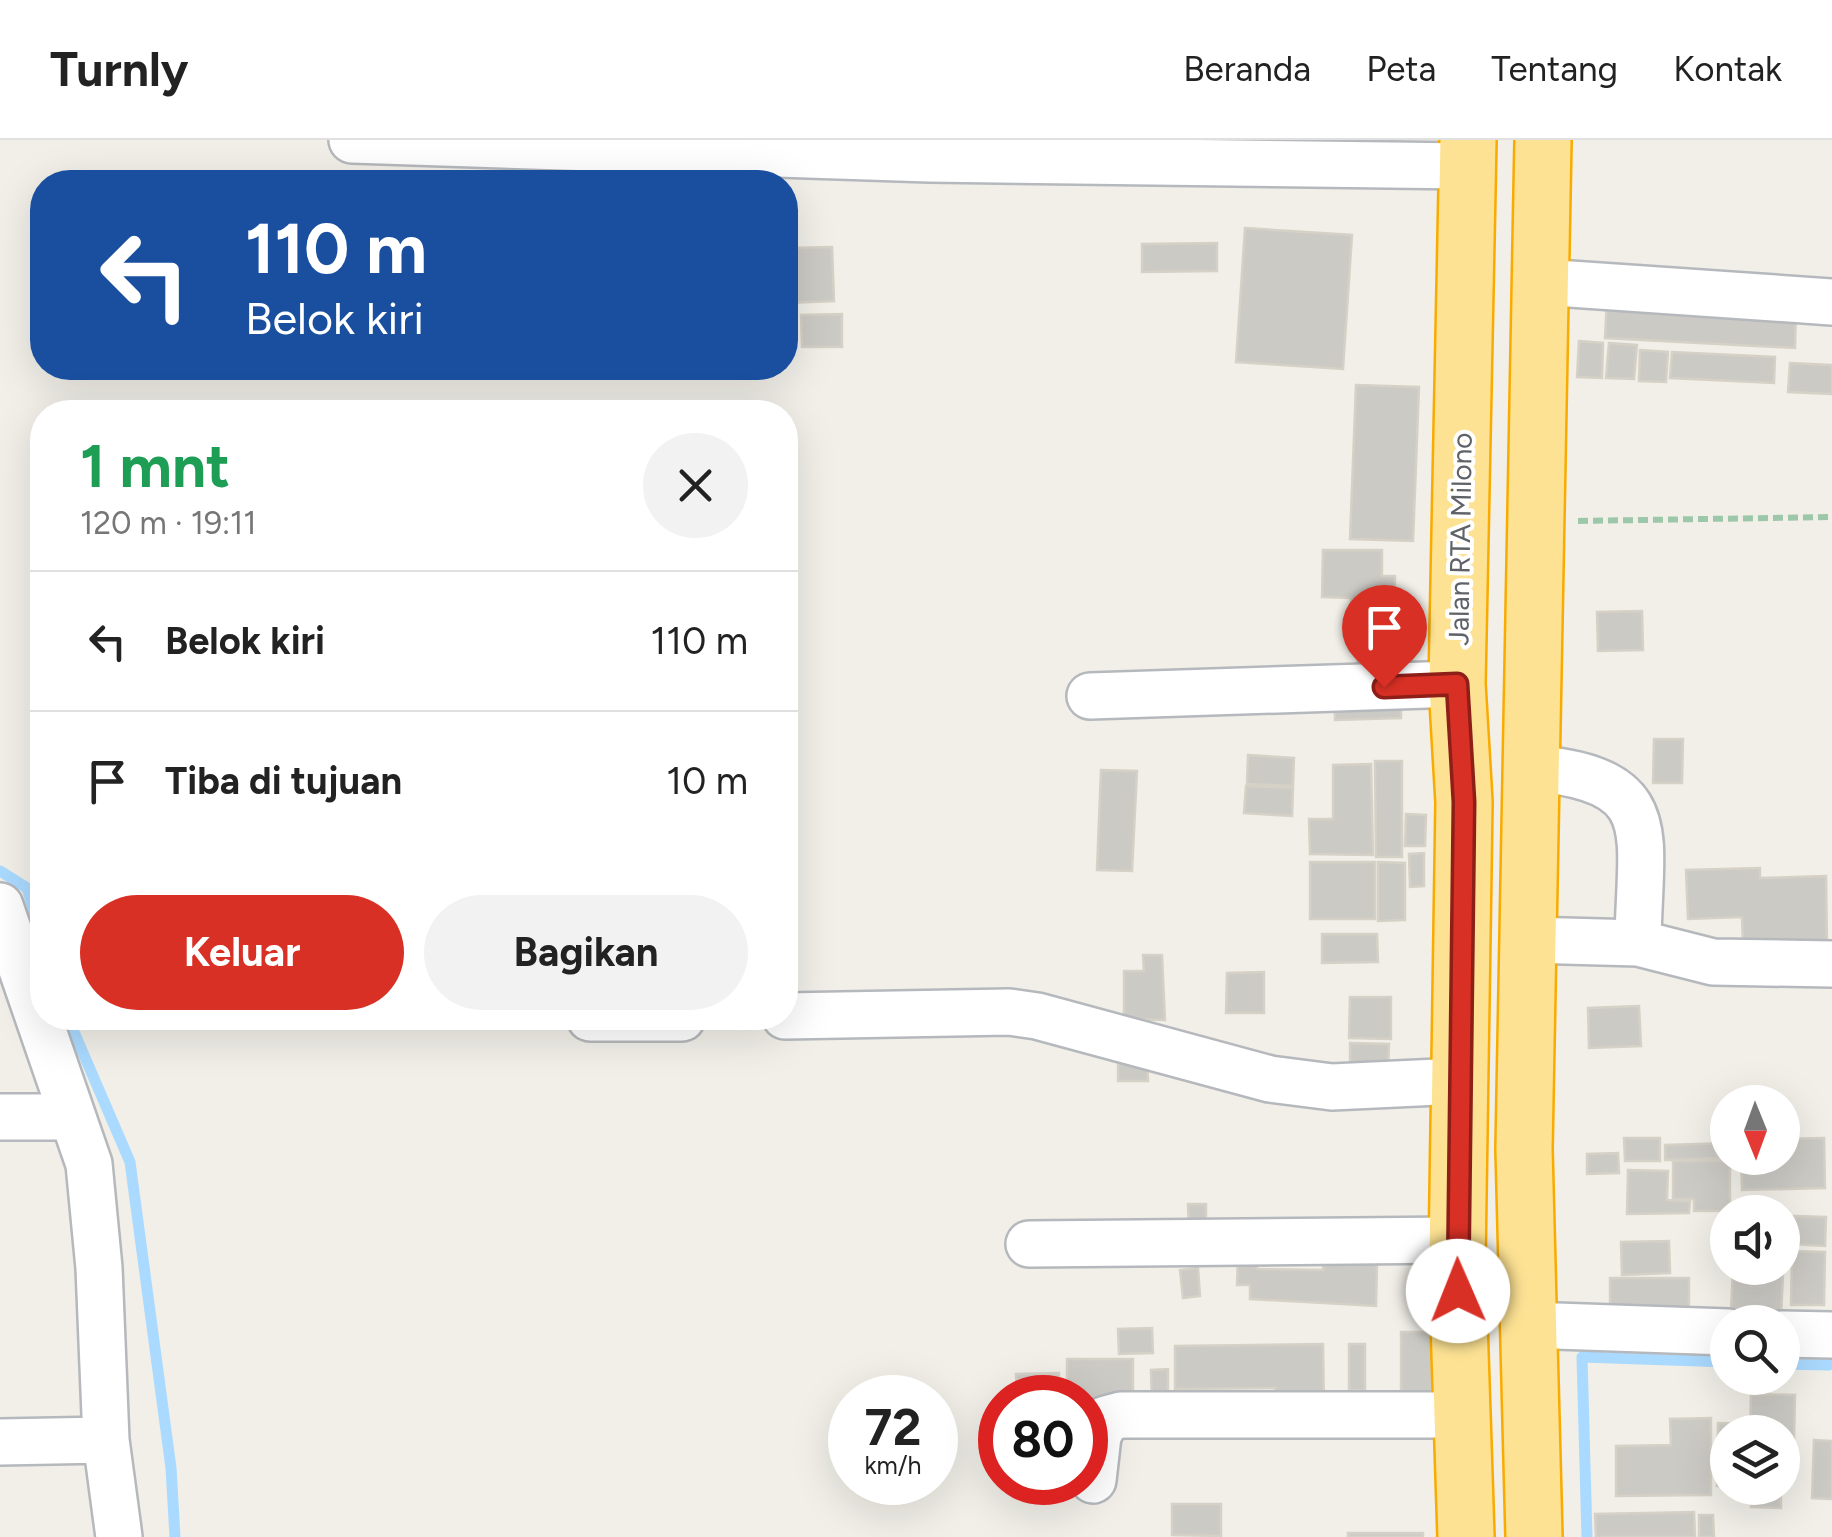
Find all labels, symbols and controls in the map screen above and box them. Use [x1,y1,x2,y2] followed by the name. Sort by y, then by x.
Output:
[50,40,188,98] text: Turnly
[1183,48,1311,90] text: Beranda
[1366,48,1436,90] text: Peta
[1491,48,1618,90] text: Tentang
[1673,48,1782,90] text: Kontak
[245,206,427,291] text: 110 m
[80,210,210,340] icon: left
[245,291,424,345] text: Belok kiri
[80,430,230,502] text: 1 mnt
[1441,432,1479,646] street label: Jalan RTA Milono
[643,433,748,538] button: close
[80,504,257,542] text: 120 m · 19:11
[1342,585,1427,688] pin
[1357,600,1412,655] icon: arrive
[80,614,135,669] icon: left
[165,618,325,664] text: Belok kiri
[651,618,748,664] text: 110 m
[80,754,135,809] icon: arrive
[165,758,402,804] text: Tiba di tujuan
[666,758,748,804] text: 10 m
[80,895,404,1010] button: Keluar
[424,895,748,1010] button: Bagikan
[1710,1085,1800,1175] north arrow
[1710,1085,1800,1505] map controls
[1710,1195,1800,1285] button: sound
[1406,1239,1510,1343] position arrow
[1710,1305,1800,1395] button: search
[978,1375,1108,1505] speed limit sign: 80
[865,1397,921,1458] text: 72
[1710,1415,1800,1505] button: layers
[864,1450,922,1480] text: km/h

